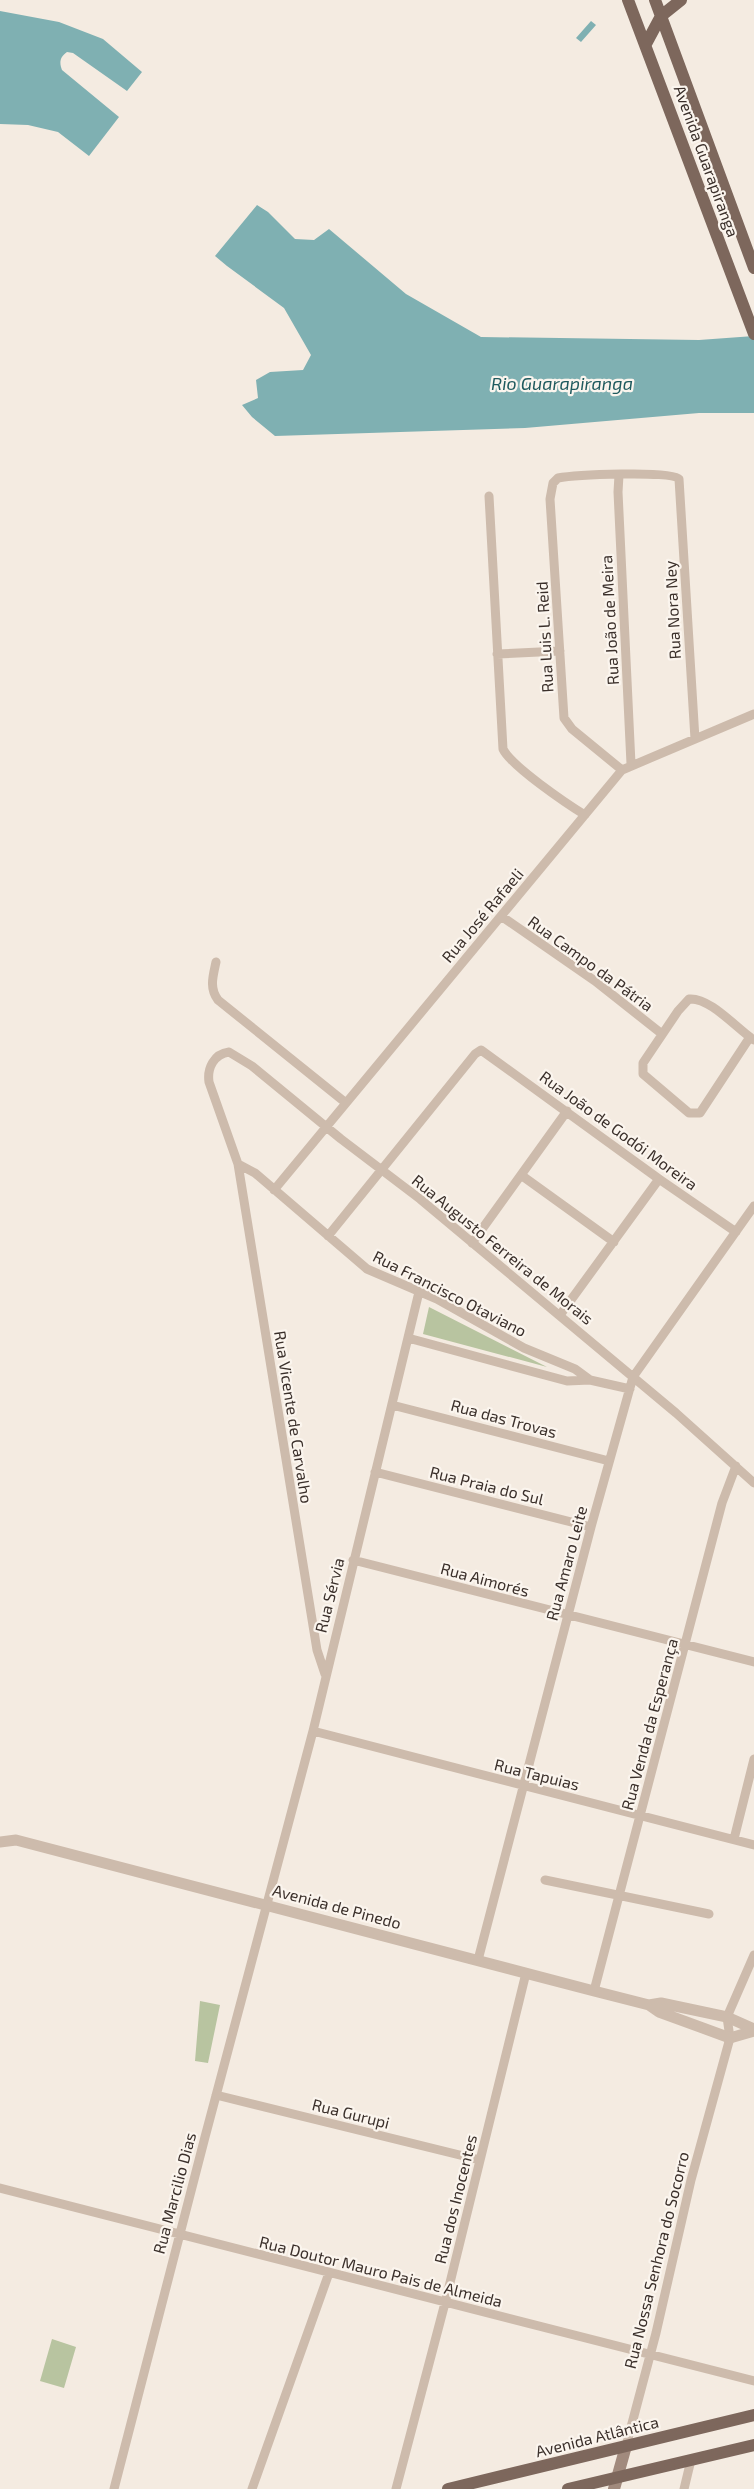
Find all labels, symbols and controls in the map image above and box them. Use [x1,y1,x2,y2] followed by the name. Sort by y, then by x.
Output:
[671,83,743,239] street label: Avenida Guarapiranga
[491,372,633,394] water label: Rio Guarapiranga
[596,555,622,685] street label: Rua João de Meira
[660,560,684,660] street label: Rua Nora Ney
[532,581,556,693] street label: Rua Luis L. Reid
[437,864,527,966] street label: Rua José Rafaeli
[525,911,657,1015] street label: Rua Campo da Pátria
[536,1066,702,1194] street label: Rua João de Godói Moreira
[409,1170,597,1328] street label: Rua Augusto Ferreira de Morais
[370,1246,530,1340] street label: Rua Francisco Otaviano
[271,1329,317,1505] street label: Rua Vicente de Carvalho
[449,1395,559,1441] street label: Rua das Trovas
[428,1462,546,1508] street label: Rua Praia do Sul
[542,1504,590,1622] street label: Rua Amaro Leite
[311,1556,347,1634] street label: Rua Sérvia
[439,1558,531,1600] street label: Rua Aimorés
[617,1636,682,1812] street label: Rua Venda da Esperança
[493,1754,581,1794] street label: Rua Tapuias
[271,1880,403,1932] street label: Avenida de Pinedo
[310,2094,392,2132] street label: Rua Gurupi
[149,2130,199,2256] street label: Rua Marcilio Dias
[430,2133,480,2265] street label: Rua dos Inocentes
[620,2150,692,2370] street label: Rua Nossa Senhora do Socorro
[257,2232,505,2310] street label: Rua Doutor Mauro Pais de Almeida
[533,2411,661,2461] street label: Avenida Atlântica

